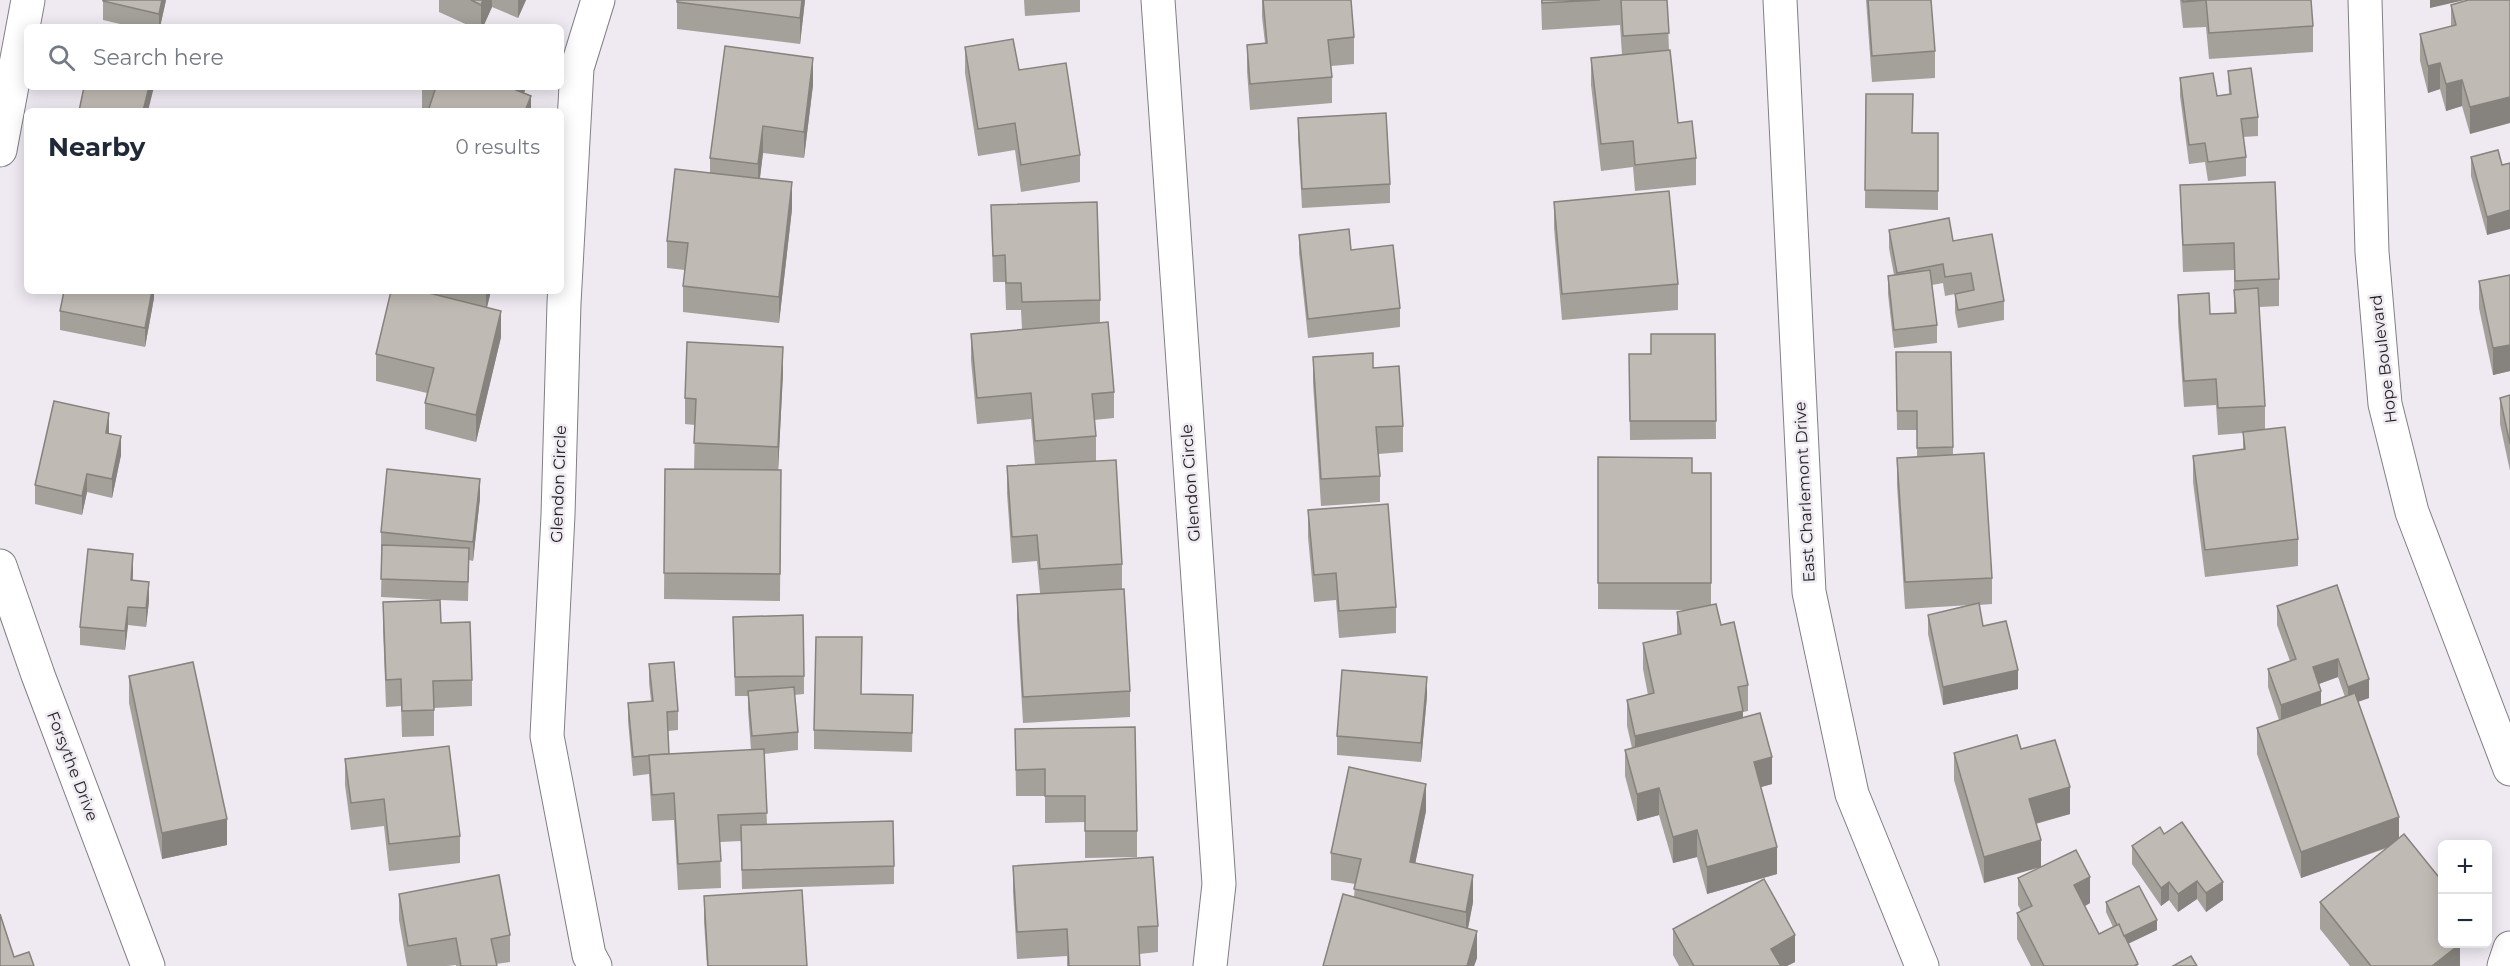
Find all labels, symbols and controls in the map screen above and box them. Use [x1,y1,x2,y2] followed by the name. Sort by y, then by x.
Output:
[24,24,564,90] search box
[45,41,78,74] icon: search
[93,44,224,71] text: Search here
[48,131,145,163] text: Nearby
[455,135,540,159] text: 0 results
[2366,294,2401,424] street label: Hope Boulevard
[1790,401,1819,583] street label: East Charlemont Drive
[1177,424,1204,542] street label: Glendon Circle
[547,425,570,543] street label: Glendon Circle
[43,709,102,824] street label: Forsythe Drive
[2438,840,2492,948] map controls
[2438,840,2492,894] button: +
[2438,894,2492,948] button: −

